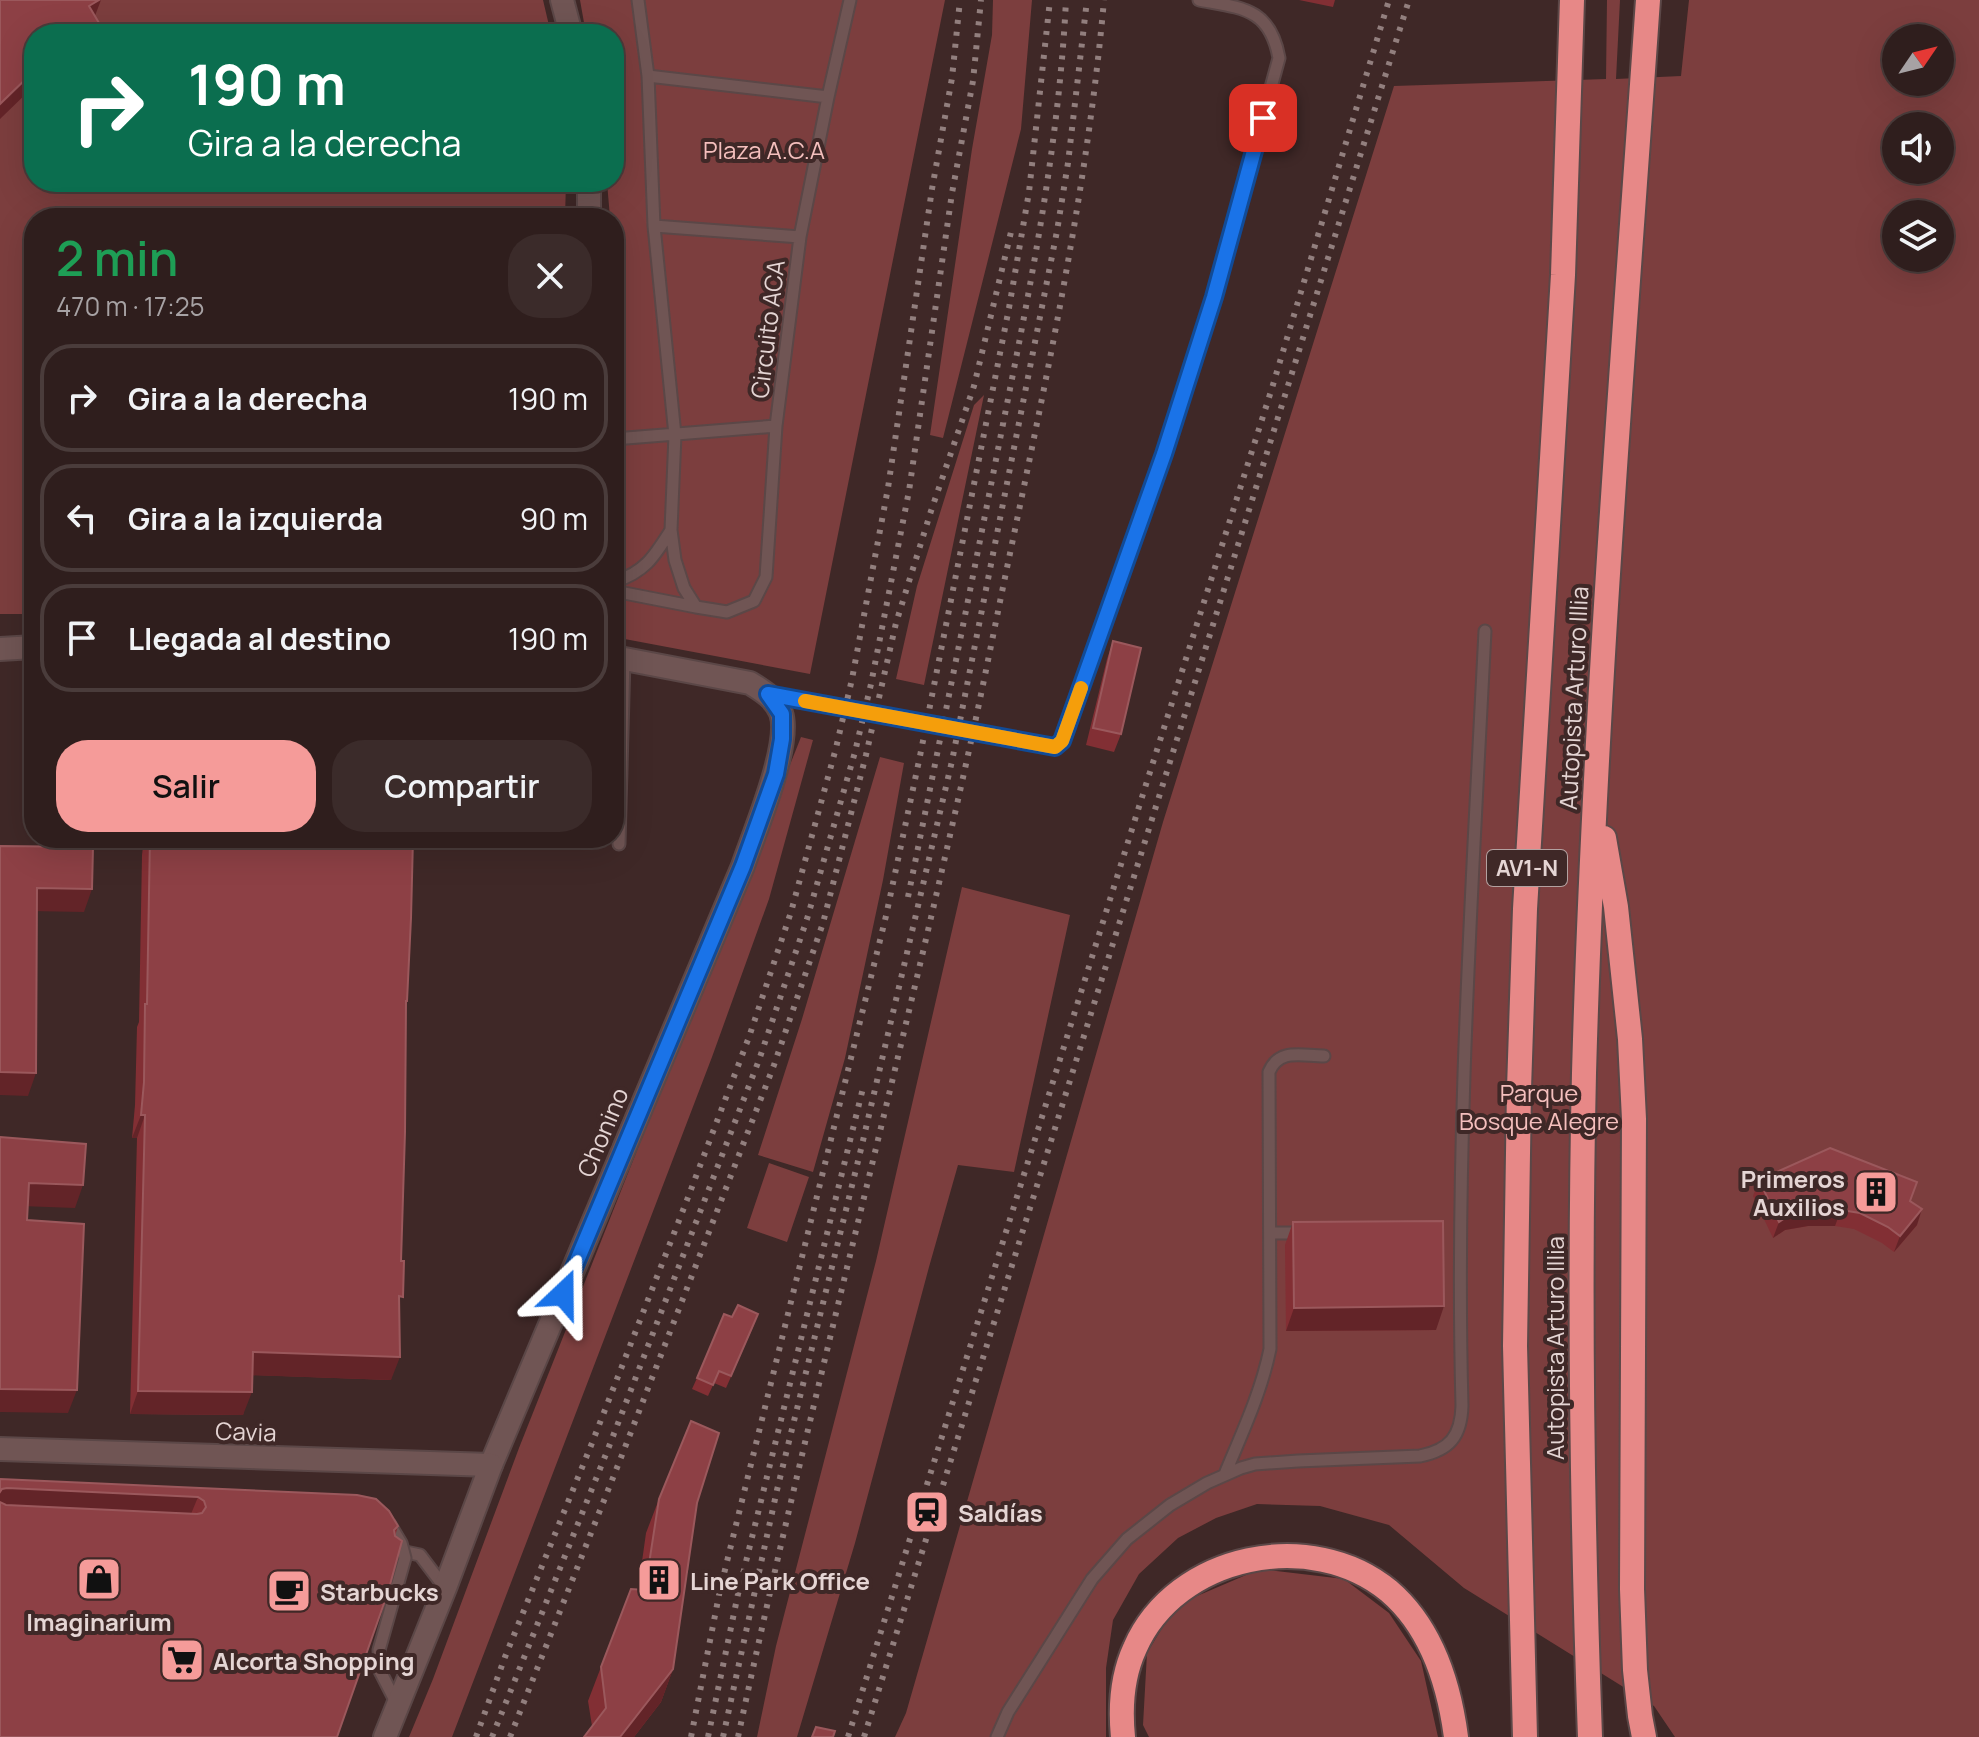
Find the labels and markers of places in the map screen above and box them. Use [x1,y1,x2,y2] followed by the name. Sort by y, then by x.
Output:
[1229,84,1297,152] pin
[1741,1162,1845,1223] place label: Primeros Auxilios
[1852,1168,1900,1216] building icon: Primeros Auxilios
[903,1488,951,1536] station icon: Saldías
[958,1496,1043,1529] place label: Saldías
[75,1555,123,1603] shop icon: Imaginarium
[635,1556,683,1604] building icon: Line Park Office
[690,1564,870,1597] place label: Line Park Office
[265,1567,313,1615] cafe icon: Starbucks
[320,1575,439,1608] place label: Starbucks
[26,1605,172,1638] place label: Imaginarium
[158,1636,206,1684] supermarket icon: Alcorta Shopping
[213,1644,414,1677] place label: Alcorta Shopping

